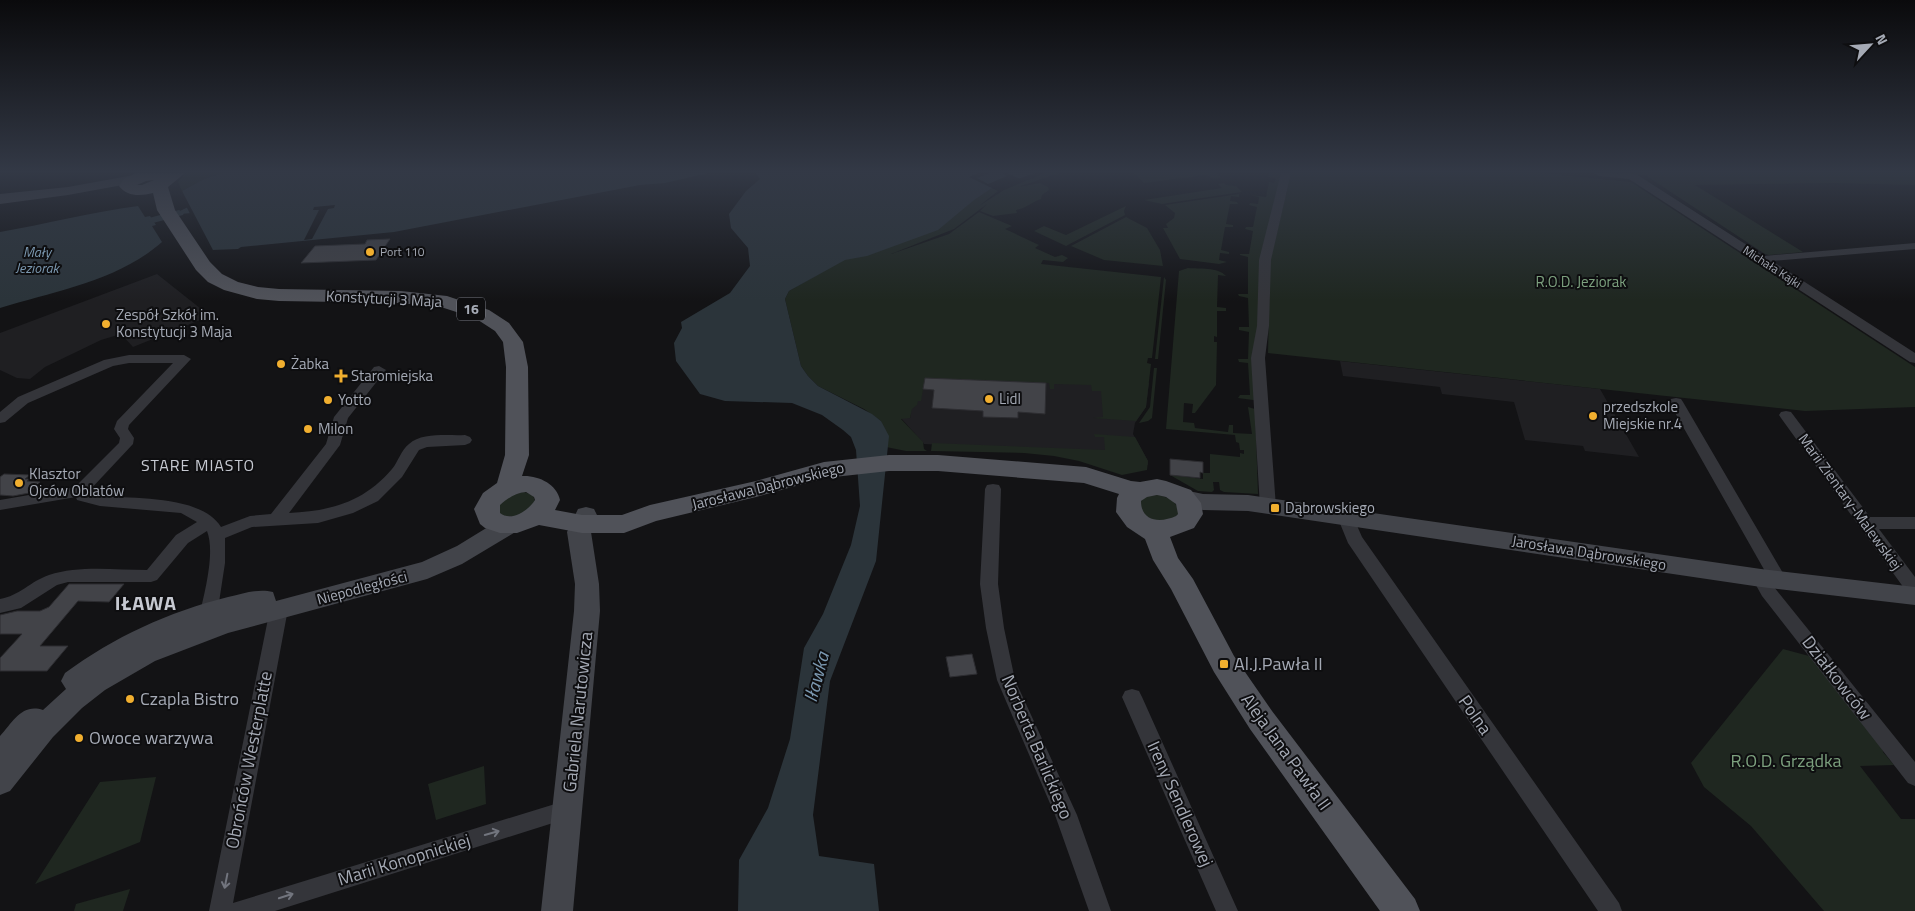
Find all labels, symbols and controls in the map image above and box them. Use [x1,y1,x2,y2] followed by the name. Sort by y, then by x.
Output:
[1845,20,1895,70] north arrow
[1871,30,1894,48] text: N
[1739,240,1805,293] street label: Michała Kajki
[15,241,60,278] water label: Mały Jeziorak
[380,242,425,261] place label: Port 110
[364,246,376,258] marker: Port 110
[1535,270,1627,293] park label: R.O.D. Jeziorak
[325,284,443,313] street label: Konstytucji 3 Maja
[457,298,485,320] road number: 16
[116,303,233,343] place label: Zespół Szkół im. Konstytucji 3 Maja
[100,318,112,330] marker: Zespół Szkół im. Konstytucji 3 Maja
[291,352,330,375] place label: Żabka
[275,358,287,370] marker: Żabka
[351,364,434,387] place label: Staromiejska
[335,370,347,382] marker: Staromiejska
[999,387,1021,410] place label: Lidl
[338,388,371,411] place label: Yotto
[983,393,995,405] marker: Lidl
[322,394,334,406] marker: Yotto
[1603,395,1682,435] place label: przedszkole Miejskie nr.4
[1587,410,1599,422] marker: przedszkole Miejskie nr.4
[318,417,353,440] place label: Milon
[302,423,314,435] marker: Milon
[1793,428,1908,575] street label: Marii Zientary-Malewskiej
[141,453,255,477] district label: STARE MIASTO
[689,455,846,516] street label: Jarosława Dąbrowskiego
[29,462,125,502] place label: Klasztor Ojców Oblatów
[13,477,25,489] marker: Klasztor Ojców Oblatów
[1285,496,1375,519] place label: Dąbrowskiego
[1269,502,1281,514] marker: Dąbrowskiego
[1510,529,1668,576] street label: Jarosława Dąbrowskiego
[314,564,410,611] street label: Niepodległości
[115,587,177,618] district label: IŁAWA
[556,630,599,794] street label: Gabriela Narutowicza
[1796,630,1879,726] street label: Działkowców
[795,647,836,705] water label: Iławka
[1234,650,1323,677] place label: Al.J.Pawła II
[1218,658,1230,670] marker: Al.J.Pawła II
[218,669,279,851] street label: Obrońców Westerplatte
[995,670,1080,823] street label: Norberta Barlickiego
[140,685,239,712] place label: Czapla Bistro
[1235,688,1338,816] street label: Aleja Jana Pawła II
[1452,689,1499,740] street label: Polna
[124,693,136,705] marker: Czapla Bistro
[89,724,213,751] place label: Owoce warzywa
[73,732,85,744] marker: Owoce warzywa
[1141,737,1220,871] street label: Ireny Sendlerowej
[1730,747,1842,774] park label: R.O.D. Grządka
[334,827,474,893] street label: Marii Konopnickiej
[483,827,499,837] one-way arrow
[220,872,230,888] one-way arrow
[278,891,294,901] one-way arrow

